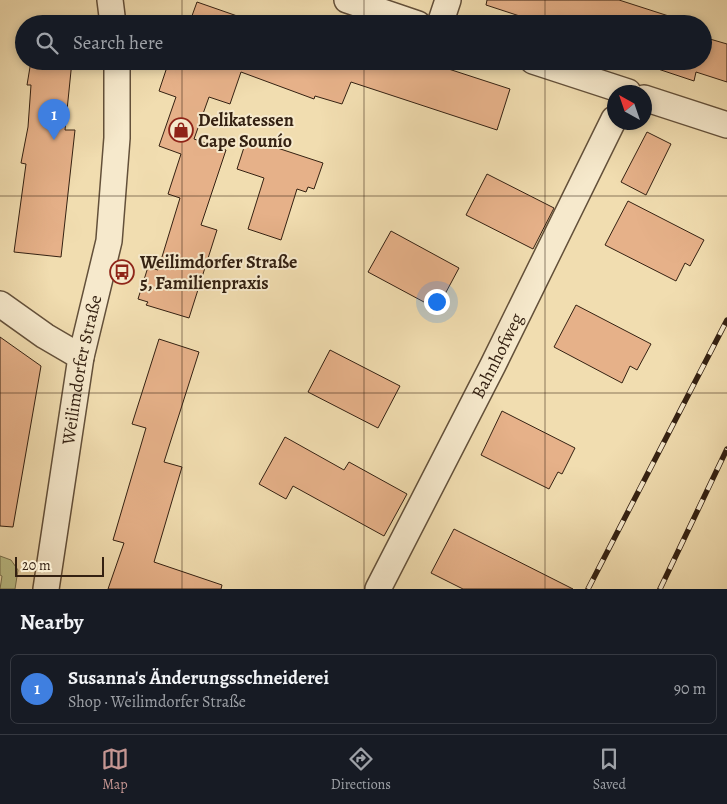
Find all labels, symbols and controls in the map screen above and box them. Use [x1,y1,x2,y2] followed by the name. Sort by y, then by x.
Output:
[15,15,712,70] search box
[33,29,61,57] icon: search
[73,30,163,56] text: Search here
[607,85,652,130] north arrow
[38,99,70,140] pin: 1
[198,108,294,153] place label: Delikatessen Cape Sounío
[168,117,194,143] shop icon: Delikatessen Cape Sounío
[139,250,297,295] place label: Weilimdorfer Straße 5, Familienpraxis
[109,259,135,285] bus stop icon: Weilimdorfer Straße 5, Familienpraxis
[424,289,450,315] your location
[56,293,108,447] street label: Weilimdorfer Straße
[466,309,529,403] street label: Bahnhofweg
[15,554,104,577] scale bar
[22,556,51,575] text: 20 m
[20,608,83,636] text: Nearby
[68,665,329,691] text: Susanna's Änderungsschneiderei
[34,678,40,700] text: 1
[674,678,706,700] text: 90 m
[68,691,246,713] text: Shop · Weilimdorfer Straße
[101,745,129,794] tab: Map
[331,745,391,794] tab: Directions
[593,745,626,794] tab: Saved

